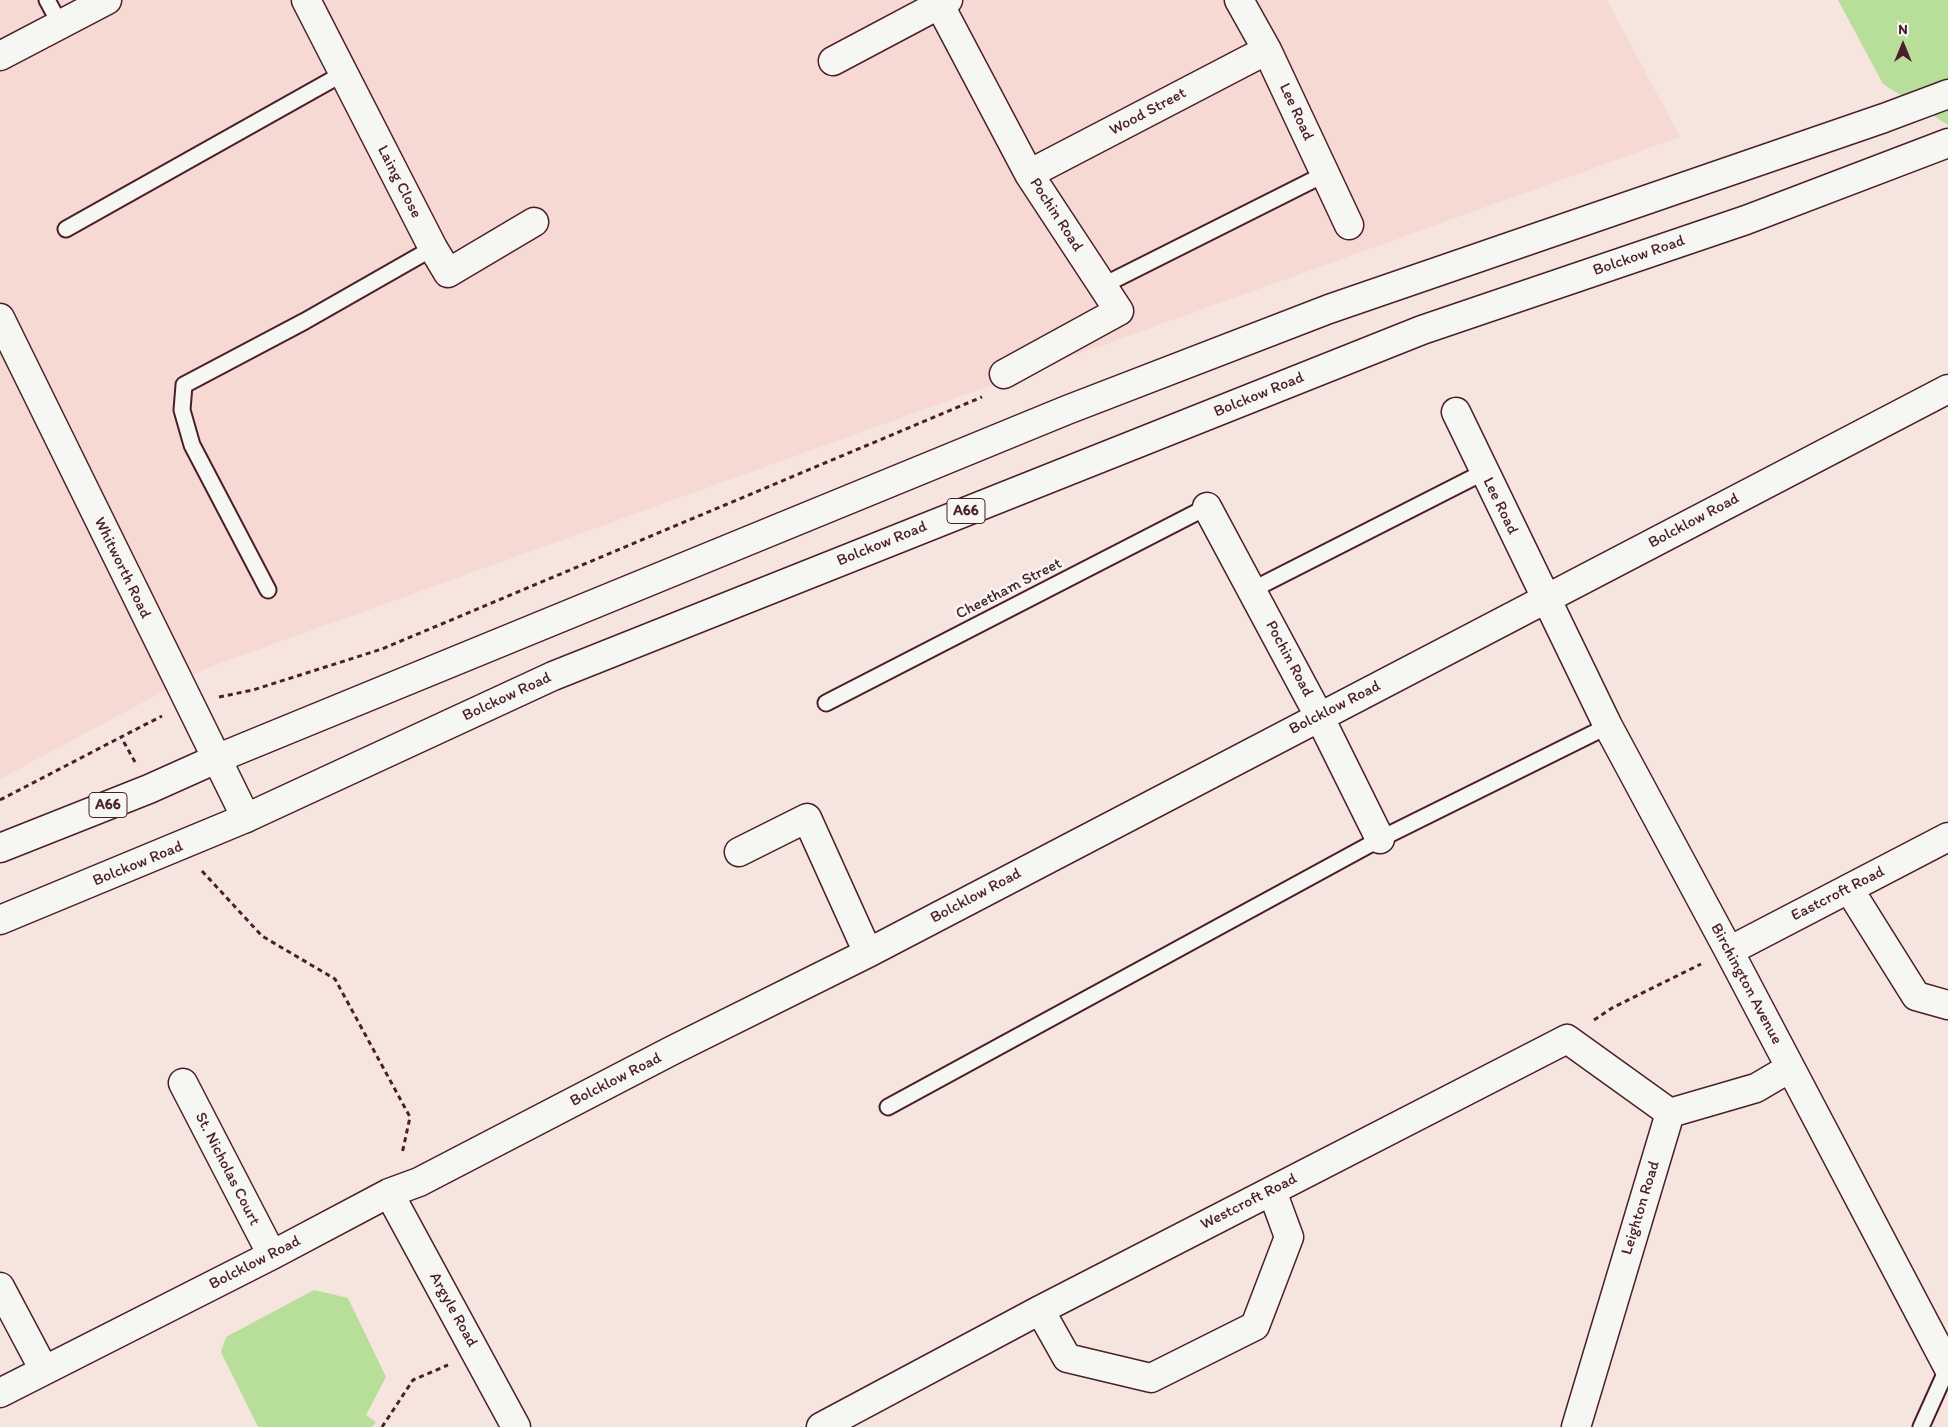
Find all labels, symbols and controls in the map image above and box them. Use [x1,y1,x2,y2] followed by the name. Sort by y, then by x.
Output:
[1878,20,1928,70] north arrow
[1898,21,1908,38] text: N
[1274,80,1318,144] street label: Lee Road
[1106,84,1190,140] street label: Wood Street
[373,142,425,222] street label: Laing Close
[1025,175,1087,255] street label: Pochin Road
[1591,231,1687,281] street label: Bolckow Road
[1211,368,1307,422] street label: Bolckow Road
[1478,474,1522,538] street label: Lee Road
[1645,489,1743,553] street label: Bolcklow Road
[947,498,985,524] road number: A66
[89,514,155,622] street label: Whitworth Road
[834,517,930,571] street label: Bolckow Road
[953,554,1065,624] street label: Cheetham Street
[1261,618,1317,700] street label: Pochin Road
[460,668,554,726] street label: Bolckow Road
[1286,677,1384,739] street label: Bolcklow Road
[89,792,127,818] road number: A66
[90,837,186,891] street label: Bolckow Road
[1788,862,1888,926] street label: Eastcroft Road
[927,864,1025,928] street label: Bolcklow Road
[1706,920,1786,1048] street label: Birchington Avenue
[567,1049,665,1111] street label: Bolcklow Road
[190,1109,264,1229] street label: St. Nicholas Court
[1618,1159,1664,1257] street label: Leighton Road
[1198,1169,1300,1235] street label: Westcroft Road
[206,1232,304,1294] street label: Bolcklow Road
[425,1269,481,1351] street label: Argyle Road

